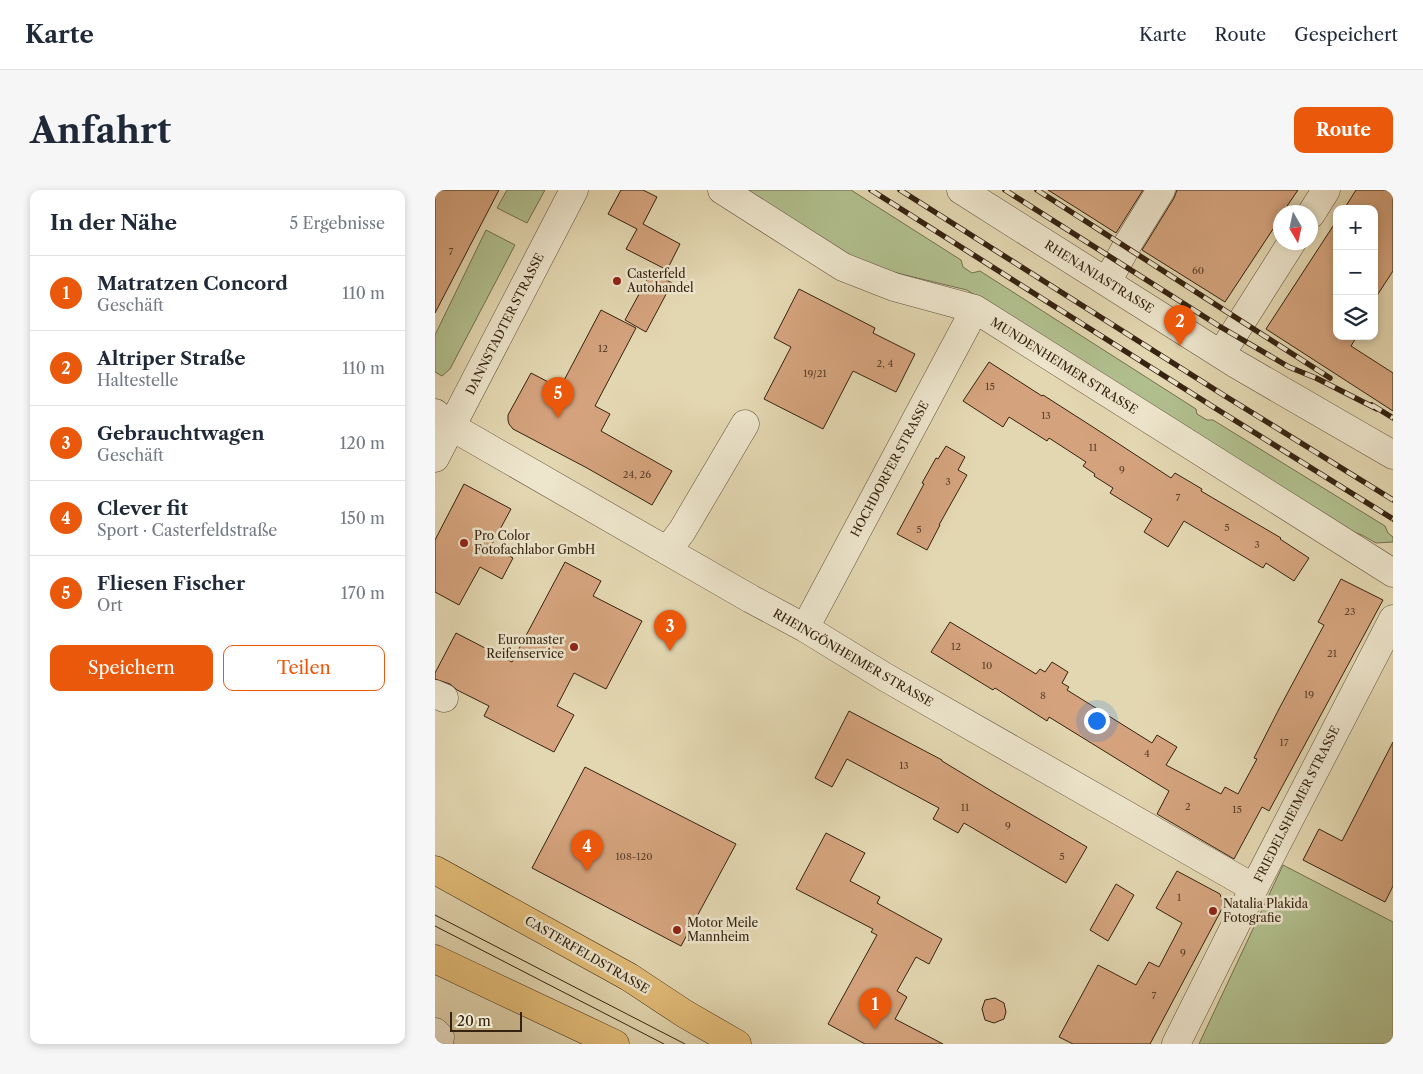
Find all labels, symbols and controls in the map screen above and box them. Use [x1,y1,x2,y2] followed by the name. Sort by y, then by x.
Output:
[25,20,94,49] text: Karte
[1139,24,1187,46] text: Karte
[1215,24,1266,46] text: Route
[1294,24,1398,46] text: Gespeichert
[1294,107,1393,153] button: Route
[30,109,171,152] text: Anfahrt
[1273,205,1318,250] north arrow
[1333,205,1378,340] map controls
[1333,205,1378,250] button: +
[50,210,177,235] text: In der Nähe
[290,213,385,233] text: 5 Ergebnisse
[1042,237,1157,316] street label: RHENANIASTRASSE
[449,245,454,258] house number: 7
[462,250,547,397] street label: DANNSTADTER STRASSE
[1333,250,1378,295] button: −
[1192,264,1204,277] house number: 60
[626,266,694,295] place label: Casterfeld Autohandel
[97,272,288,295] text: Matratzen Concord
[611,275,623,287] marker: Casterfeld Autohandel
[62,283,70,303] text: 1
[342,283,385,303] text: 110 m
[97,295,164,315] text: Geschäft
[1333,295,1378,340] button: layers
[1164,305,1196,346] pin: 2
[988,314,1141,417] street label: MUNDENHEIMER STRASSE
[598,342,608,355] house number: 12
[97,347,246,370] text: Altriper Straße
[877,357,894,370] house number: 2, 4
[61,358,71,378] text: 2
[342,358,385,378] text: 110 m
[803,367,827,380] house number: 19/21
[97,370,178,390] text: Haltestelle
[542,377,574,418] pin: 5
[985,380,995,393] house number: 15
[847,398,932,539] street label: HOCHDORFER STRASSE
[1041,409,1051,422] house number: 13
[97,422,264,445] text: Gebrauchtwagen
[61,433,71,453] text: 3
[340,433,385,453] text: 120 m
[1089,441,1098,454] house number: 11
[97,445,164,465] text: Geschäft
[1119,463,1125,476] house number: 9
[623,468,651,481] house number: 24, 26
[945,475,951,488] house number: 3
[1176,491,1181,504] house number: 7
[97,497,188,520] text: Clever fit
[61,508,71,528] text: 4
[340,508,385,528] text: 150 m
[97,520,277,540] text: Sport · Casterfeldstraße
[1224,521,1230,534] house number: 5
[916,523,922,536] house number: 5
[474,528,595,557] place label: Pro Color Fotofachlabor GmbH
[458,537,470,549] marker: Pro Color Fotofachlabor GmbH
[1254,538,1260,551] house number: 3
[97,572,245,595] text: Fliesen Fischer
[62,583,70,603] text: 5
[341,583,385,603] text: 170 m
[97,595,123,615] text: Ort
[770,605,937,710] street label: RHEINGÖNHEIMER STRASSE
[1344,605,1356,618] house number: 23
[654,610,686,651] pin: 3
[486,632,564,661] place label: Euromaster Reifenservice
[951,640,961,653] house number: 12
[568,641,580,653] marker: Euromaster Reifenservice
[50,645,213,691] button: Speichern
[223,645,385,691] button: Teilen
[1327,647,1338,660] house number: 21
[982,659,992,672] house number: 10
[1304,688,1314,701] house number: 19
[1040,689,1046,702] house number: 8
[1084,708,1110,734] your location
[1250,723,1343,885] street label: FRIEDELSHEIMER STRASSE
[1279,736,1289,749] house number: 17
[1144,747,1150,760] house number: 4
[899,759,909,772] house number: 13
[1185,800,1191,813] house number: 2
[961,801,970,814] house number: 11
[1232,803,1242,816] house number: 15
[1005,819,1011,832] house number: 9
[571,830,603,871] pin: 4
[615,850,653,863] house number: 108-120
[1059,850,1065,863] house number: 5
[1177,891,1182,904] house number: 1
[1223,896,1309,925] place label: Natalia Plakida Fotografie
[1207,905,1219,917] marker: Natalia Plakida Fotografie
[522,913,652,996] street label: CASTERFELDSTRASSE
[687,915,759,944] place label: Motor Meile Mannheim
[671,924,683,936] marker: Motor Meile Mannheim
[1180,946,1186,959] house number: 9
[859,988,891,1029] pin: 1
[1152,989,1157,1002] house number: 7
[450,1009,523,1032] scale bar
[457,1012,491,1030] text: 20 m

